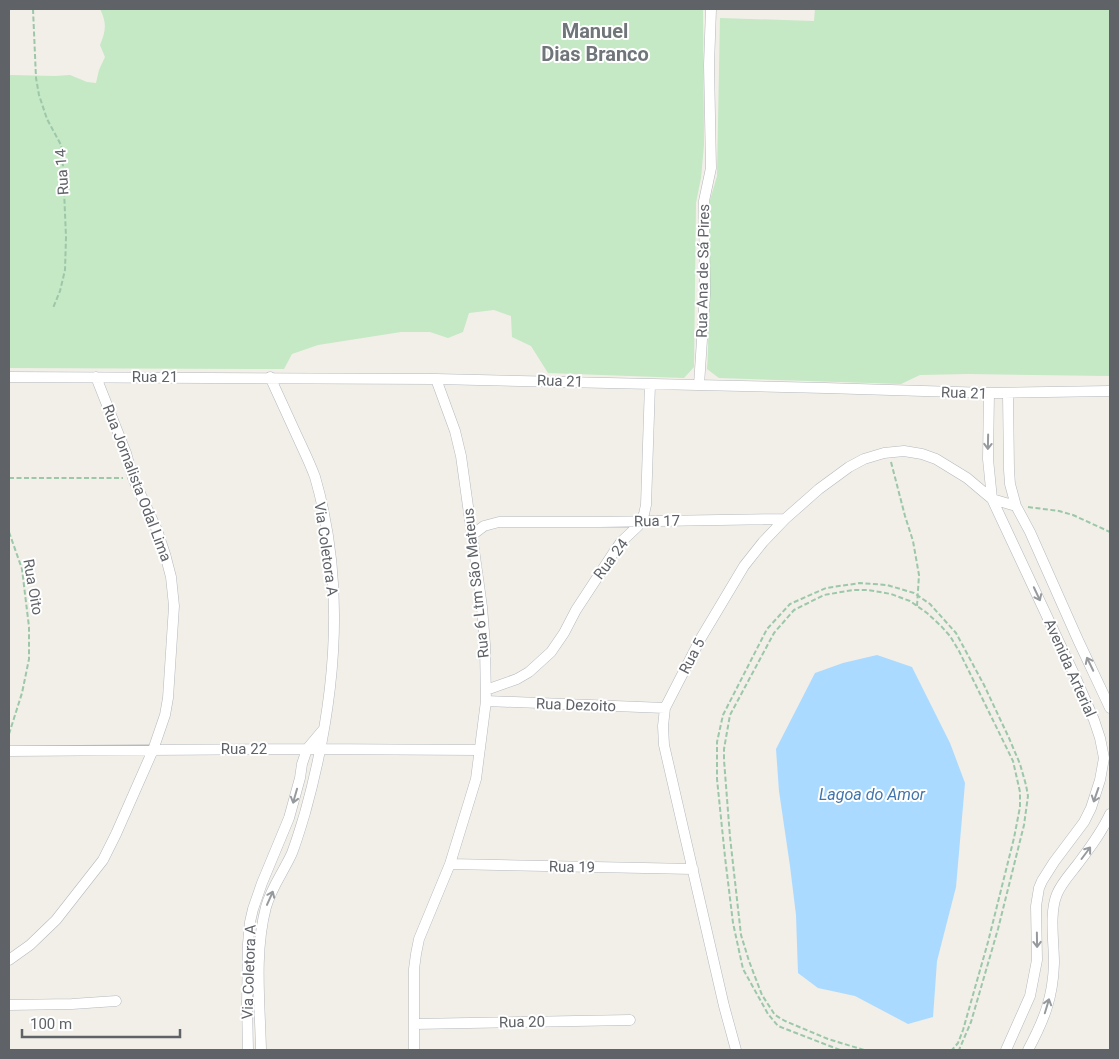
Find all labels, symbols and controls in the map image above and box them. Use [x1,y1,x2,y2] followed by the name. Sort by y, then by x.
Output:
[541,19,649,66] district label: Manuel Dias Branco
[51,148,73,196] street label: Rua 14
[693,204,713,338] street label: Rua Ana de Sá Pires
[132,368,178,386] street label: Rua 21
[537,371,583,391] street label: Rua 21
[941,383,987,403] street label: Rua 21
[99,402,175,564] street label: Rua Jornalista Odal Lima
[983,434,993,450] one-way arrow
[310,501,342,597] street label: Via Coletora A
[459,507,493,659] street label: Rua 6 Ltm São Mateus
[634,512,680,530] street label: Rua 17
[590,535,632,583] street label: Rua 24
[19,558,47,616] street label: Rua Oito
[1032,587,1042,602] one-way arrow
[1040,616,1100,720] street label: Avenida Arterial
[675,635,709,677] street label: Rua 5
[1084,657,1094,672] one-way arrow
[536,695,616,715] street label: Rua Dezoito
[221,740,267,758] street label: Rua 22
[819,785,926,804] water label: Lagoa do Amor
[1090,786,1100,802] one-way arrow
[290,788,299,804] one-way arrow
[1081,846,1091,860] one-way arrow
[549,858,595,876] street label: Rua 19
[266,891,275,906] one-way arrow
[238,924,260,1020] street label: Via Coletora A
[1032,932,1042,948] one-way arrow
[1043,998,1053,1014] one-way arrow
[22,1006,180,1038] scale bar
[499,1013,545,1031] street label: Rua 20
[30,1015,72,1033] text: 100 m

